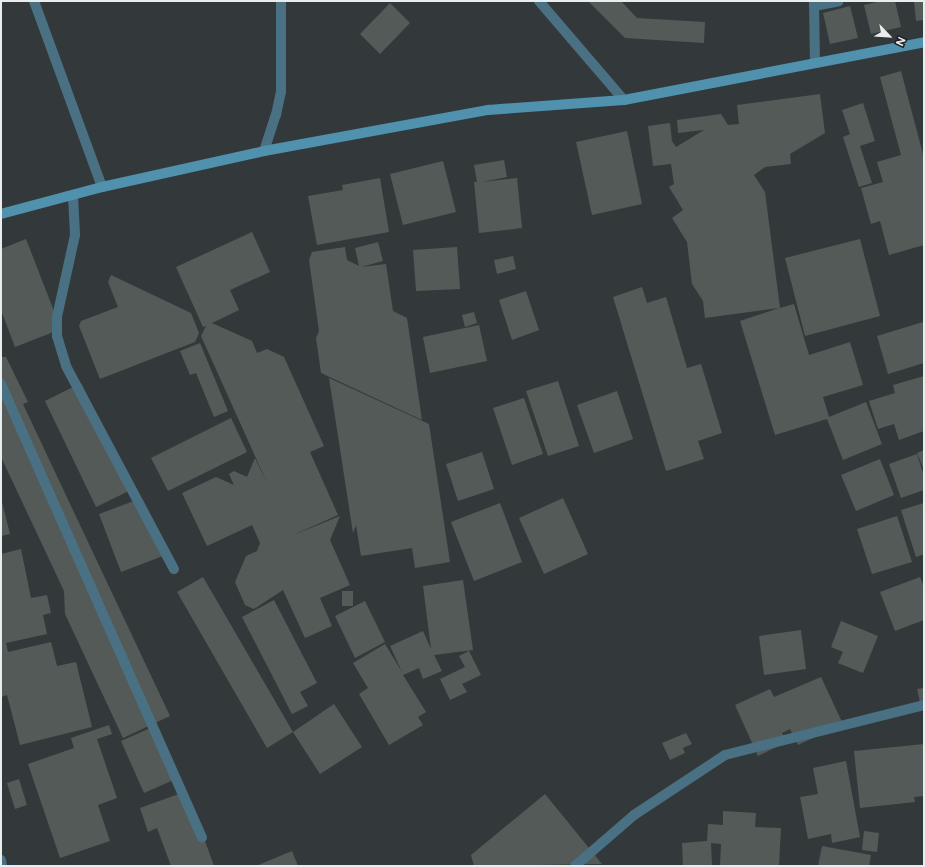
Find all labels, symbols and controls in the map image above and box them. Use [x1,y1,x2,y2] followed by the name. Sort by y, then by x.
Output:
[869,16,909,56] north arrow
[893,35,908,48] text: N

